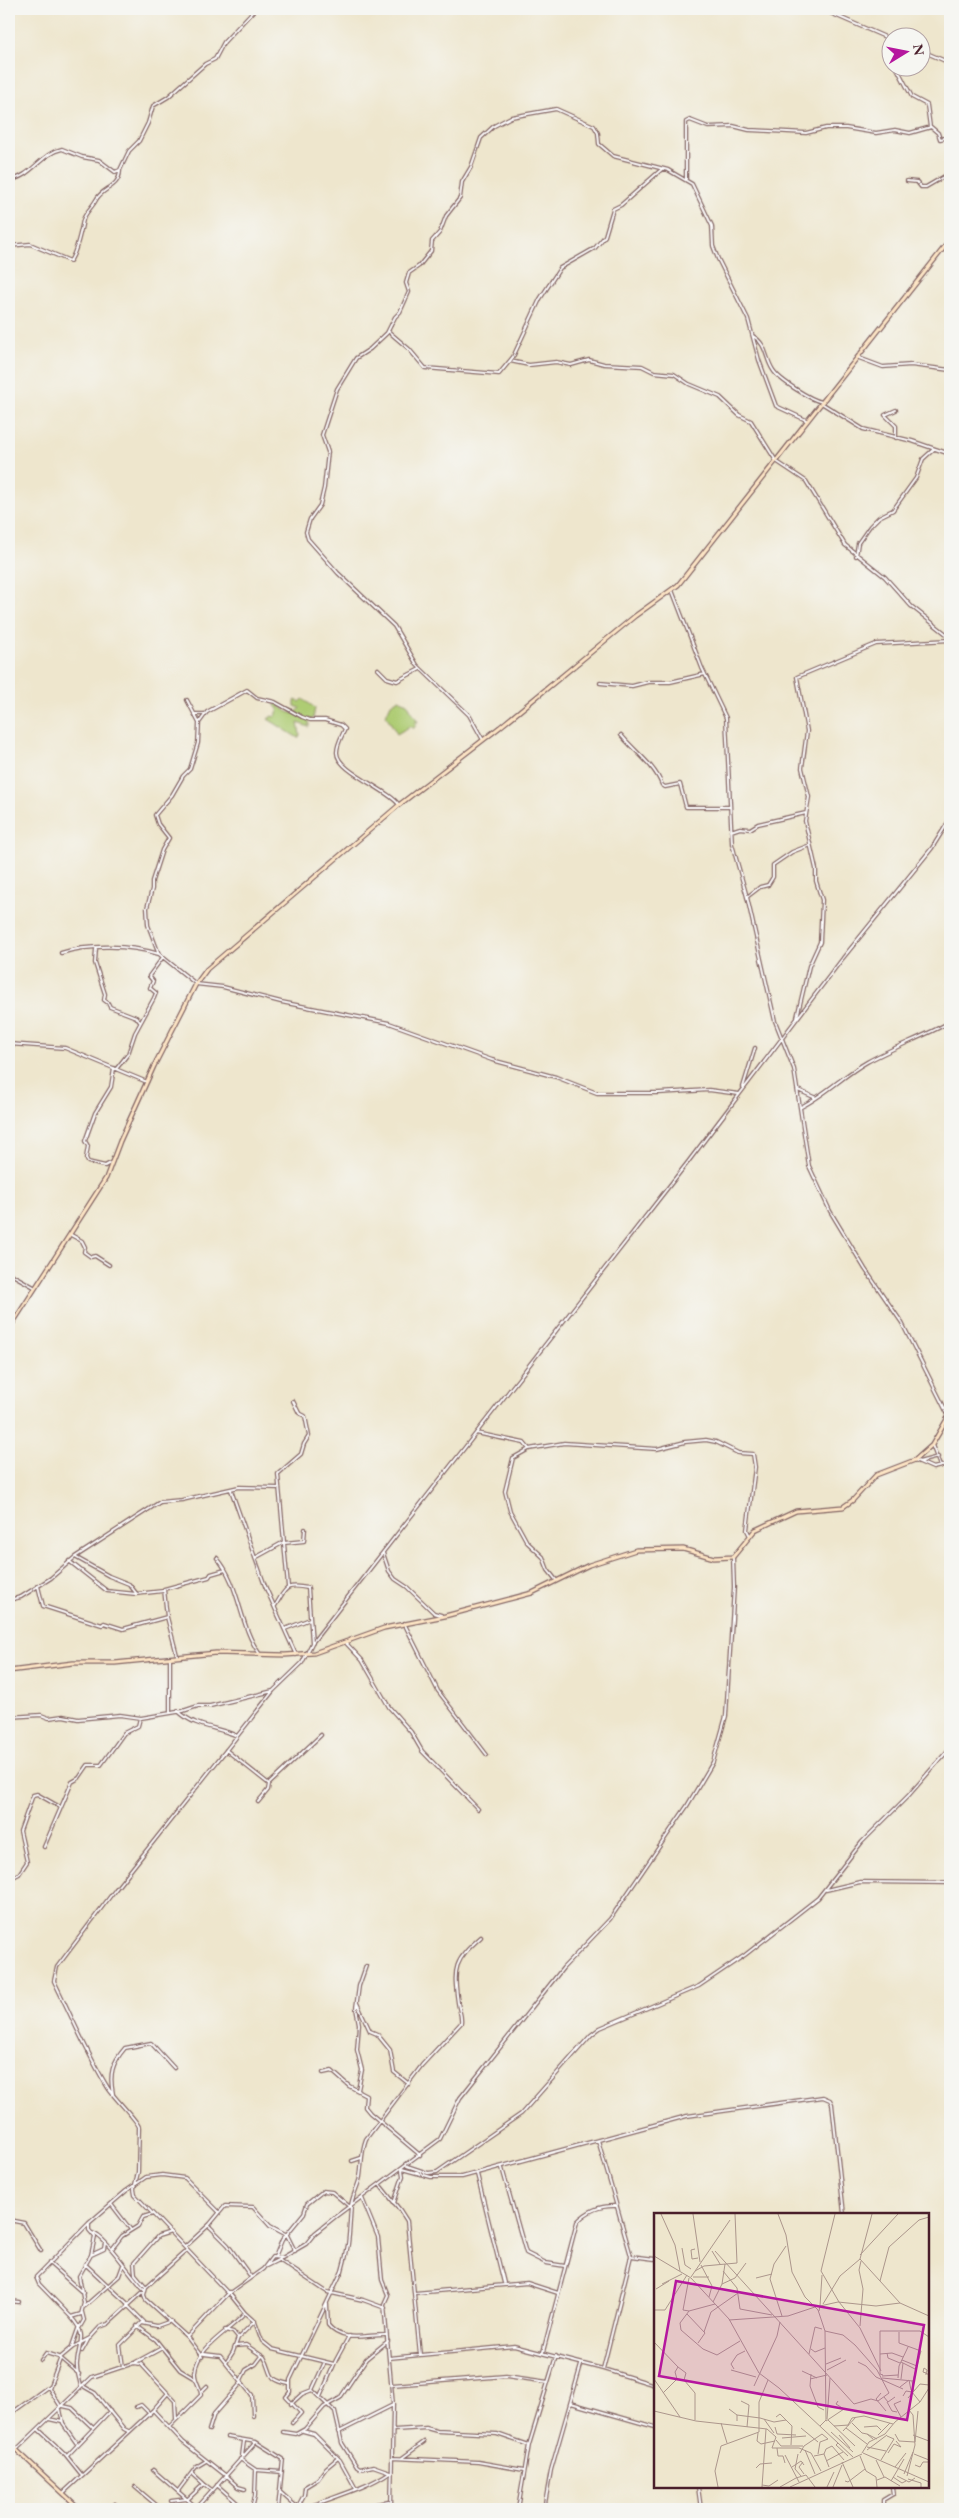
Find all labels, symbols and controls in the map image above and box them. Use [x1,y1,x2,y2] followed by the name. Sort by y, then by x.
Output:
[882,28,932,78] north arrow
[909,43,929,58] text: N
[654,2213,929,2488] inset map

